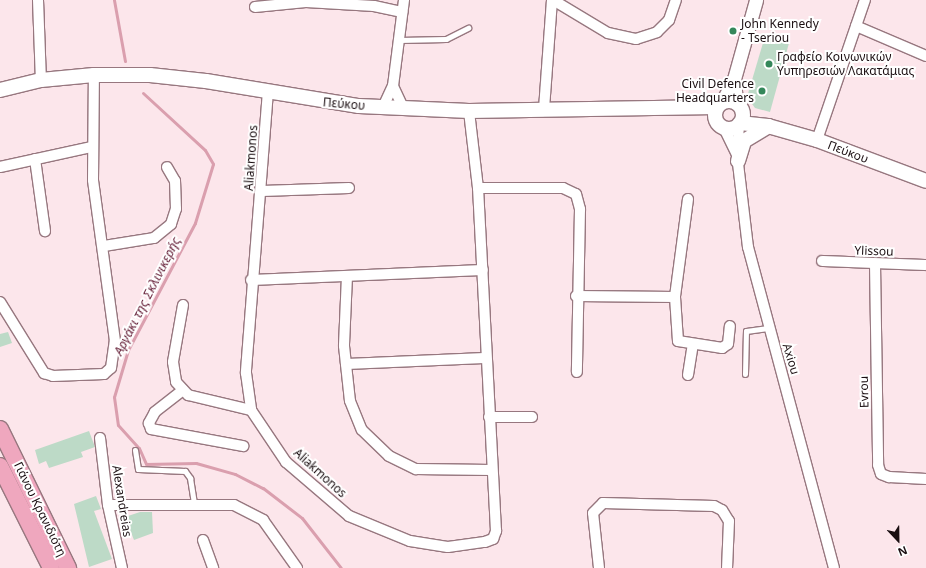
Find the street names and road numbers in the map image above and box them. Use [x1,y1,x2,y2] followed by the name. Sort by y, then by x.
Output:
[322,95,366,113] street label: Πεύκου
[242,125,260,191] street label: Aliakmonos
[826,138,870,166] street label: Πεύκου
[854,243,894,259] street label: Ylissou
[779,342,803,376] street label: Axiou
[857,376,871,408] street label: Evrou
[291,446,349,500] street label: Aliakmonos
[11,459,69,559] street label: Γιάνου Κρανιδιότη
[109,464,135,538] street label: Alexandreias

